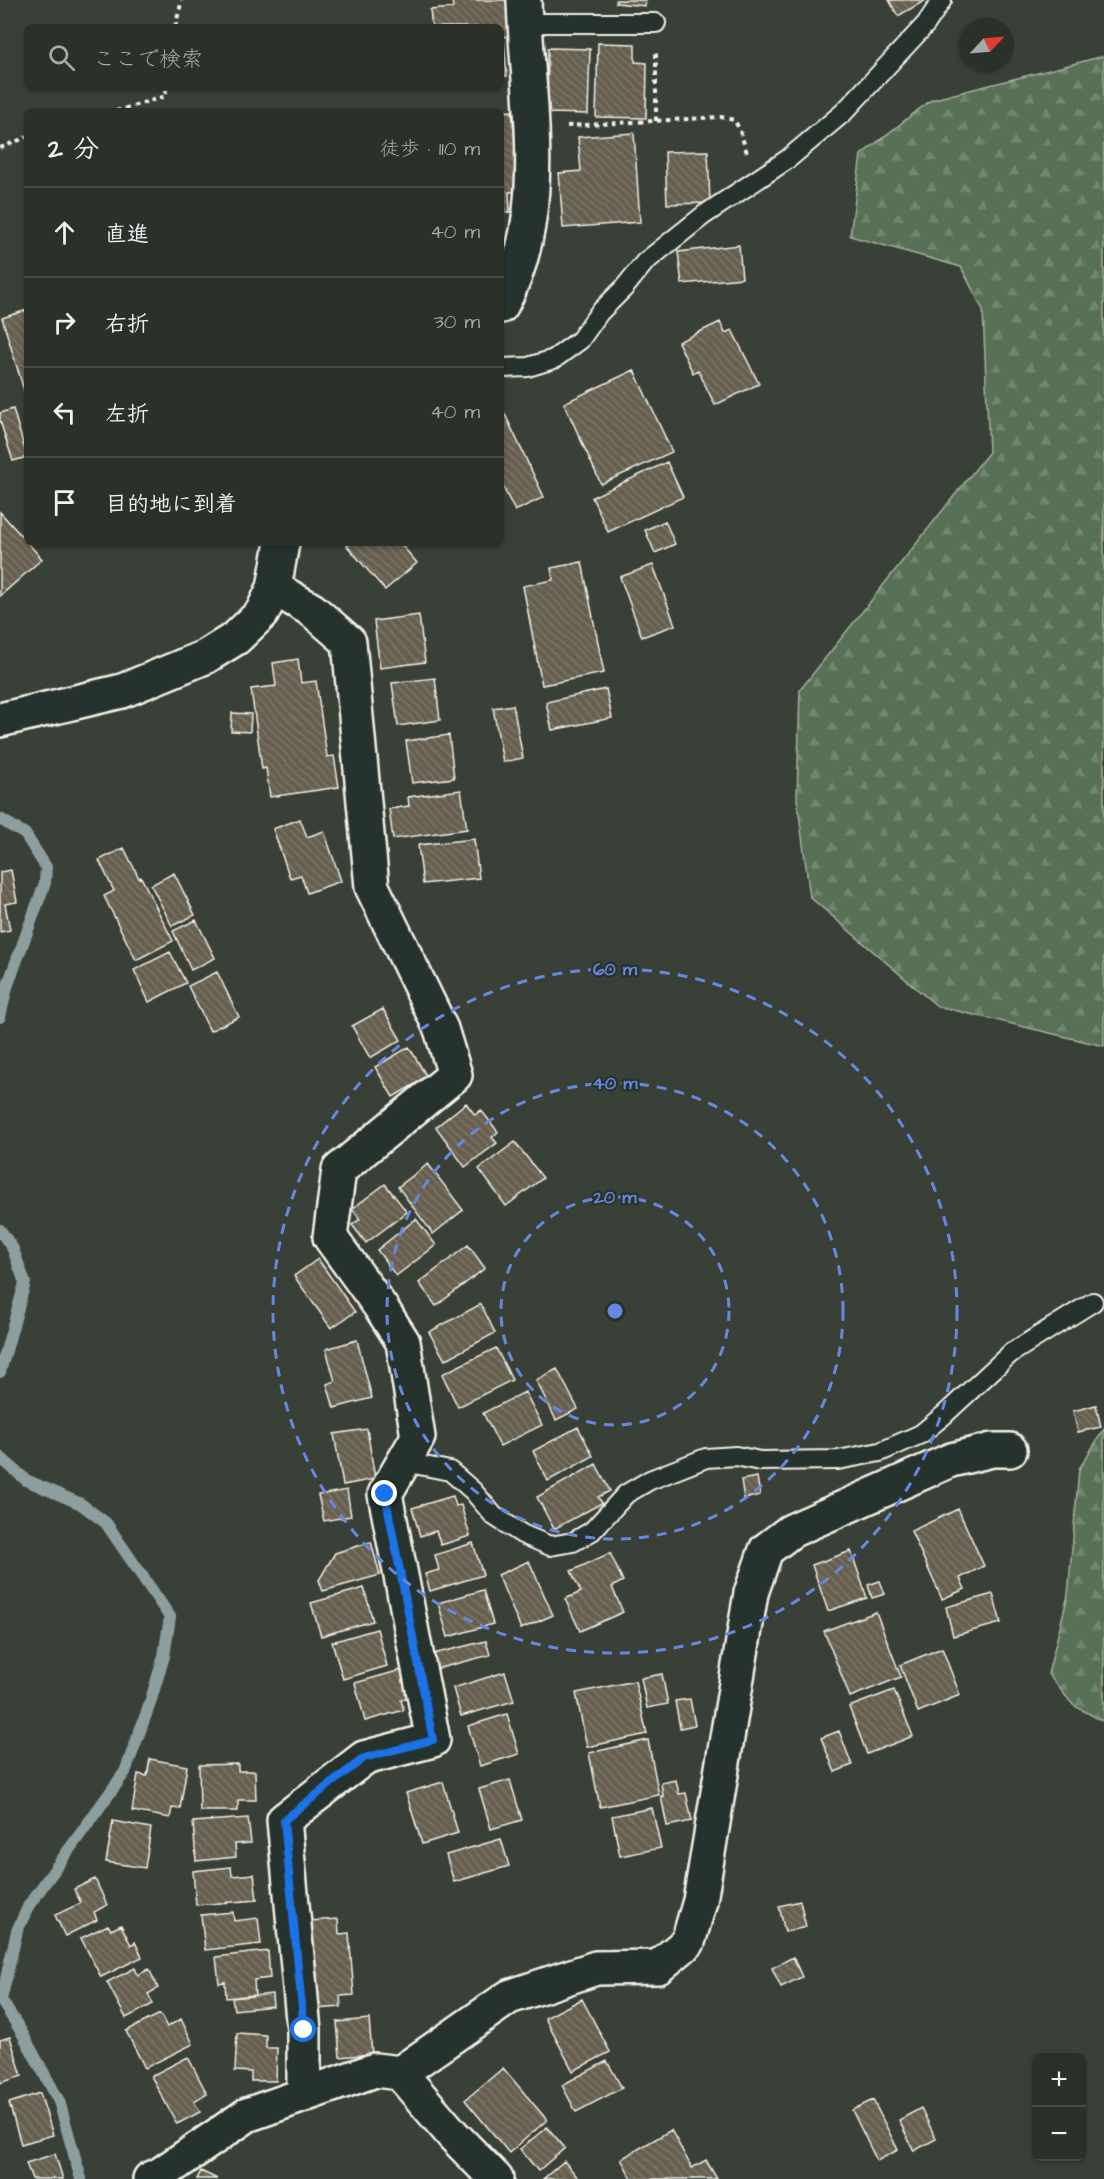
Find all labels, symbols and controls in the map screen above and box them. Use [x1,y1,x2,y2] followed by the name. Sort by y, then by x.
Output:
[960,18,1014,72] north arrow
[24,24,504,90] search box
[45,41,78,74] icon: search
[93,44,203,75] text: ここで検索
[48,131,99,167] text: 2 分
[380,135,480,163] text: 徒歩 · 110 m
[48,216,81,249] icon: ahead
[430,218,480,246] text: 40 m
[105,219,149,250] text: 直進
[48,306,81,339] icon: right
[434,308,480,336] text: 30 m
[105,309,149,340] text: 右折
[48,396,81,429] icon: left
[430,398,480,426] text: 40 m
[105,399,149,430] text: 左折
[48,486,81,519] icon: arrive
[105,489,237,520] text: 目的地に到着
[593,957,638,982] text: 60 m
[593,1071,638,1096] text: 40 m
[593,1185,637,1210] text: 20 m
[605,1301,625,1321] centre of rings
[371,1480,397,1506] route end
[290,2016,316,2042] route start
[1032,2053,1086,2161] map controls
[1032,2053,1086,2107] button: +
[1032,2107,1086,2161] button: −

